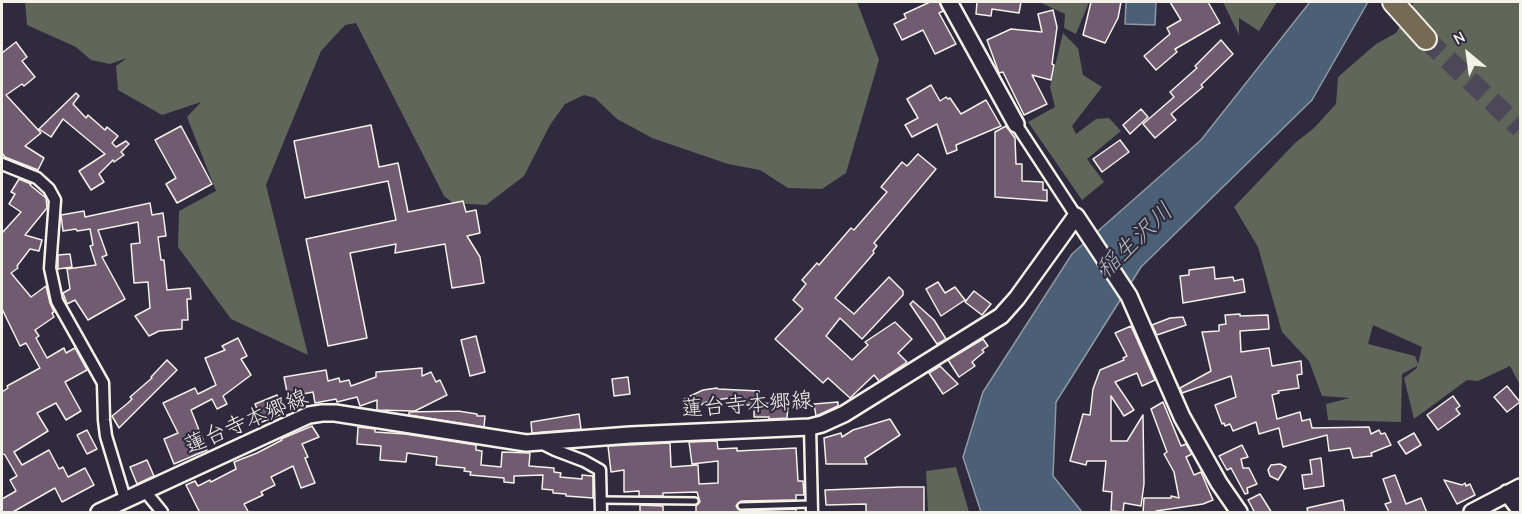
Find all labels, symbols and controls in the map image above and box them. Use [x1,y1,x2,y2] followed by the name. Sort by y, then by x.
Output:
[1438,24,1498,84] north arrow
[1450,28,1468,49] text: N
[1090,197,1180,285] water label: 稲生沢川
[180,384,312,460] street label: 蓮台寺本郷線
[680,387,814,423] street label: 蓮台寺本郷線

